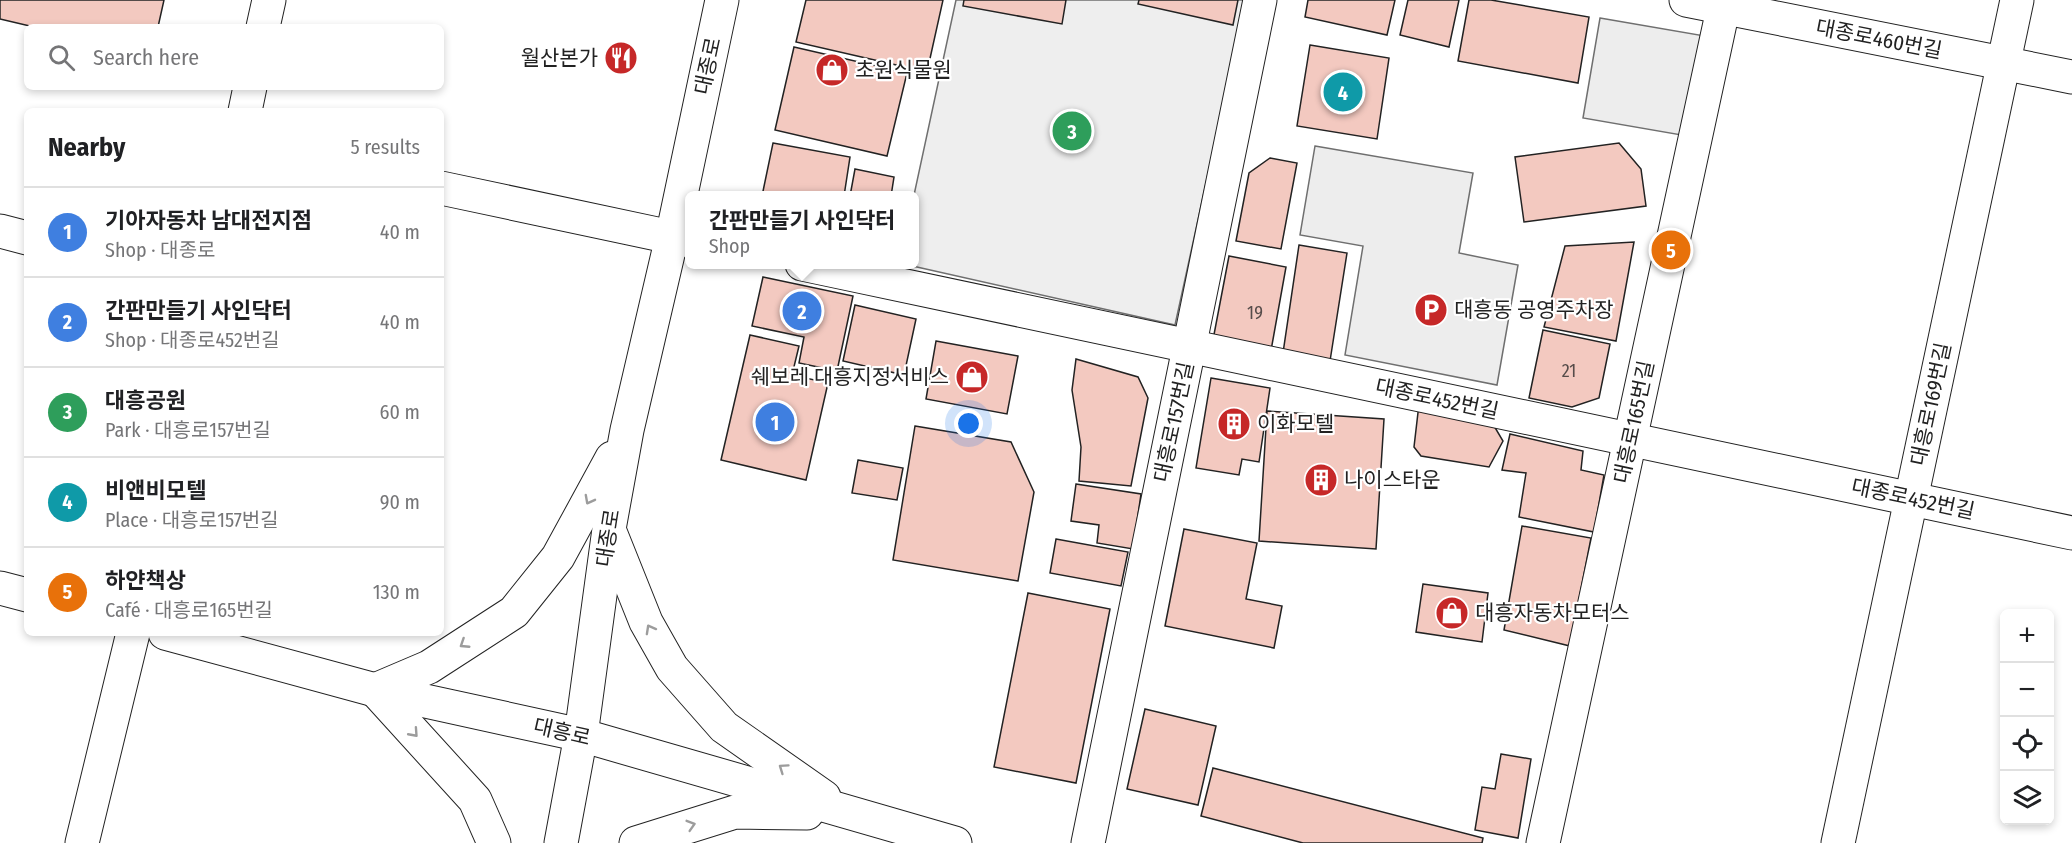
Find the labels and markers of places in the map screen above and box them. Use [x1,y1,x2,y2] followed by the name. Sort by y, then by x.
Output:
[603,40,639,76] restaurant icon: 월산본가
[521,45,598,71] place label: 월산본가
[814,52,850,88] shop icon: 초원식물원
[855,57,952,83] place label: 초원식물원
[1324,70,1362,115] pin: 4
[1052,108,1092,154] pin: 3
[1652,228,1690,272] pin: 5
[782,288,822,334] pin: 2
[1413,292,1449,328] parking icon: 대흥동 공영주차장
[1454,297,1614,323] place label: 대흥동 공영주차장
[954,359,990,395] shop icon: 쉐보레 대흥지정서비스
[751,364,949,390] place label: 쉐보레 대흥지정서비스
[756,400,794,444] pin: 1
[1216,406,1252,442] building icon: 이화모텔
[1257,411,1334,437] place label: 이화모텔
[1303,462,1339,498] building icon: 나이스타운
[1344,467,1441,493] place label: 나이스타운
[1434,595,1470,631] shop icon: 대흥자동차모터스
[1475,600,1630,626] place label: 대흥자동차모터스

